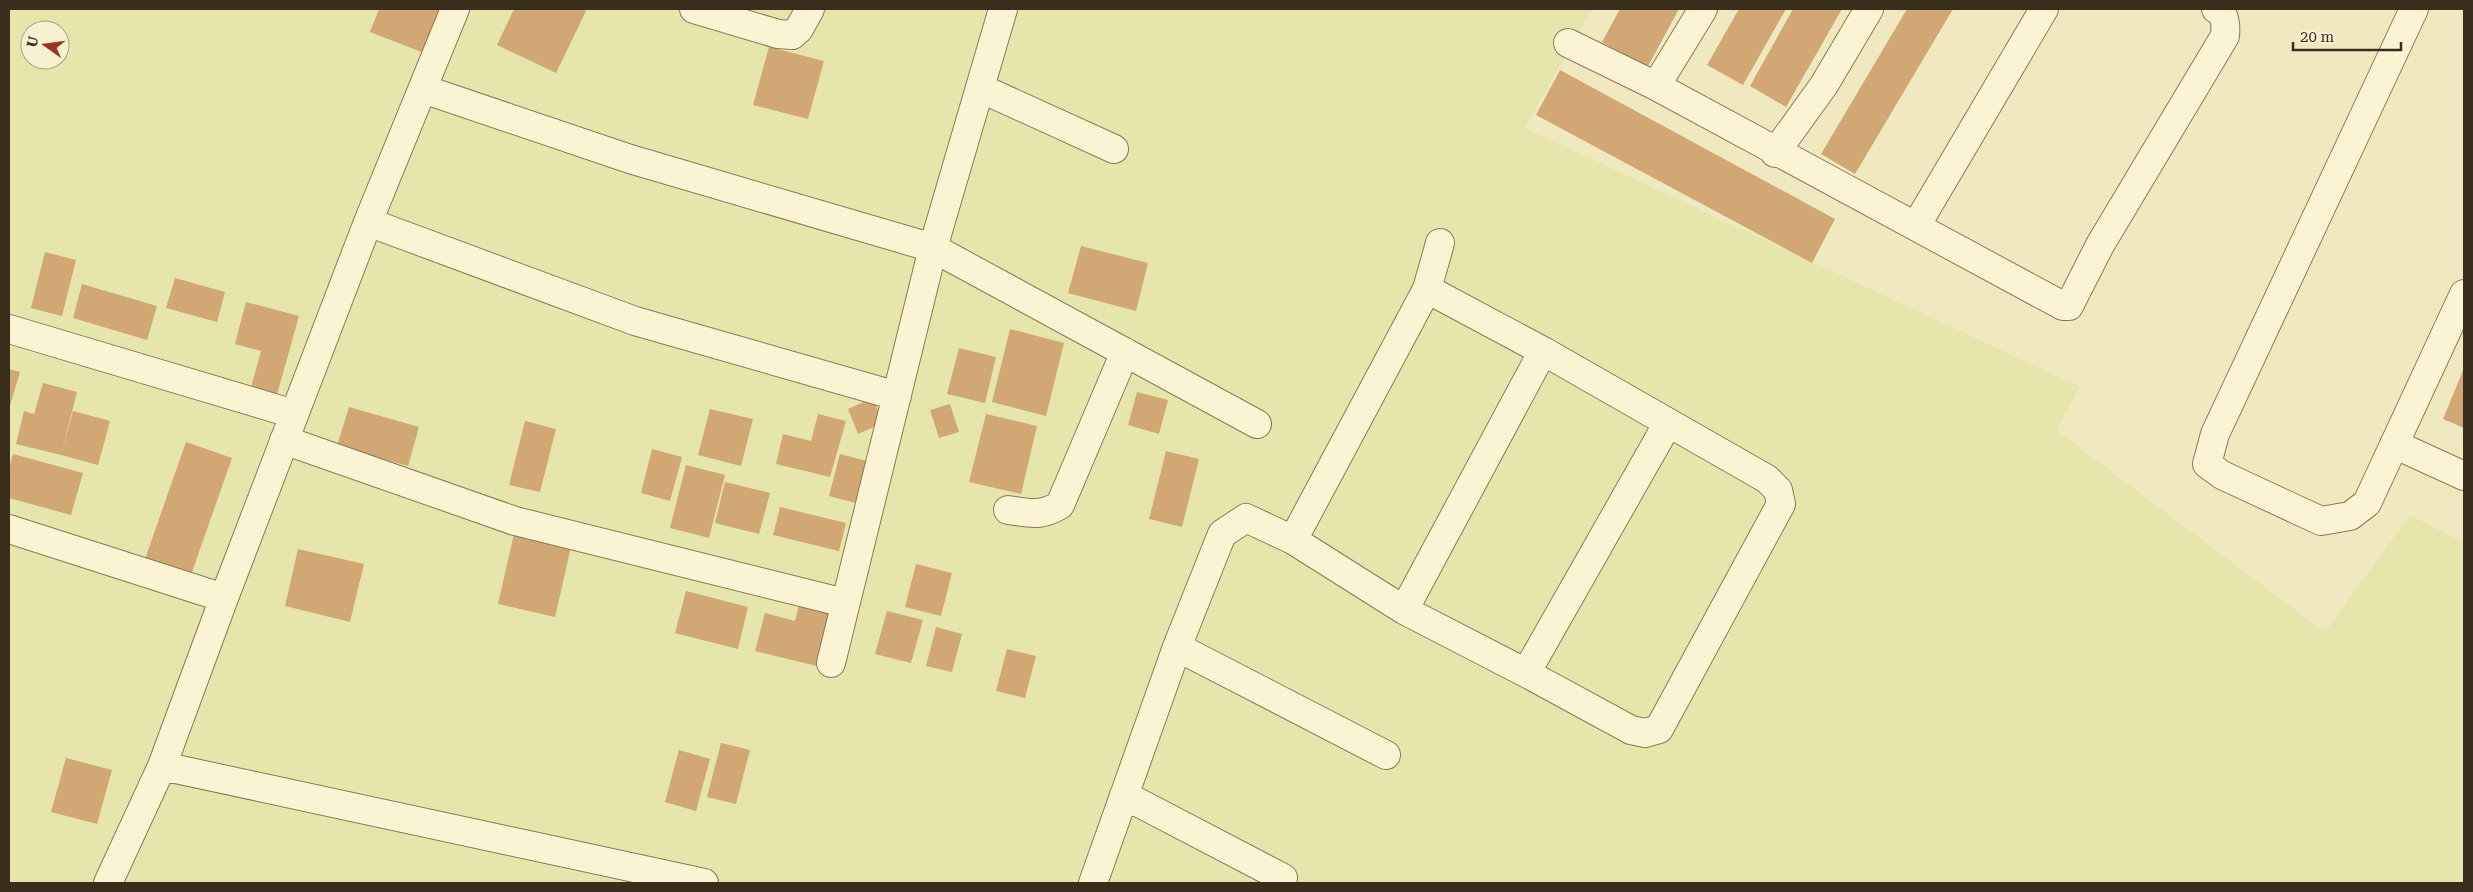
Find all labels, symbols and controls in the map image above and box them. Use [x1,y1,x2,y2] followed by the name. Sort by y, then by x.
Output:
[20,20,70,70] north arrow
[2293,20,2400,52] scale bar
[2300,28,2335,46] text: 20 m
[23,34,42,49] text: U

